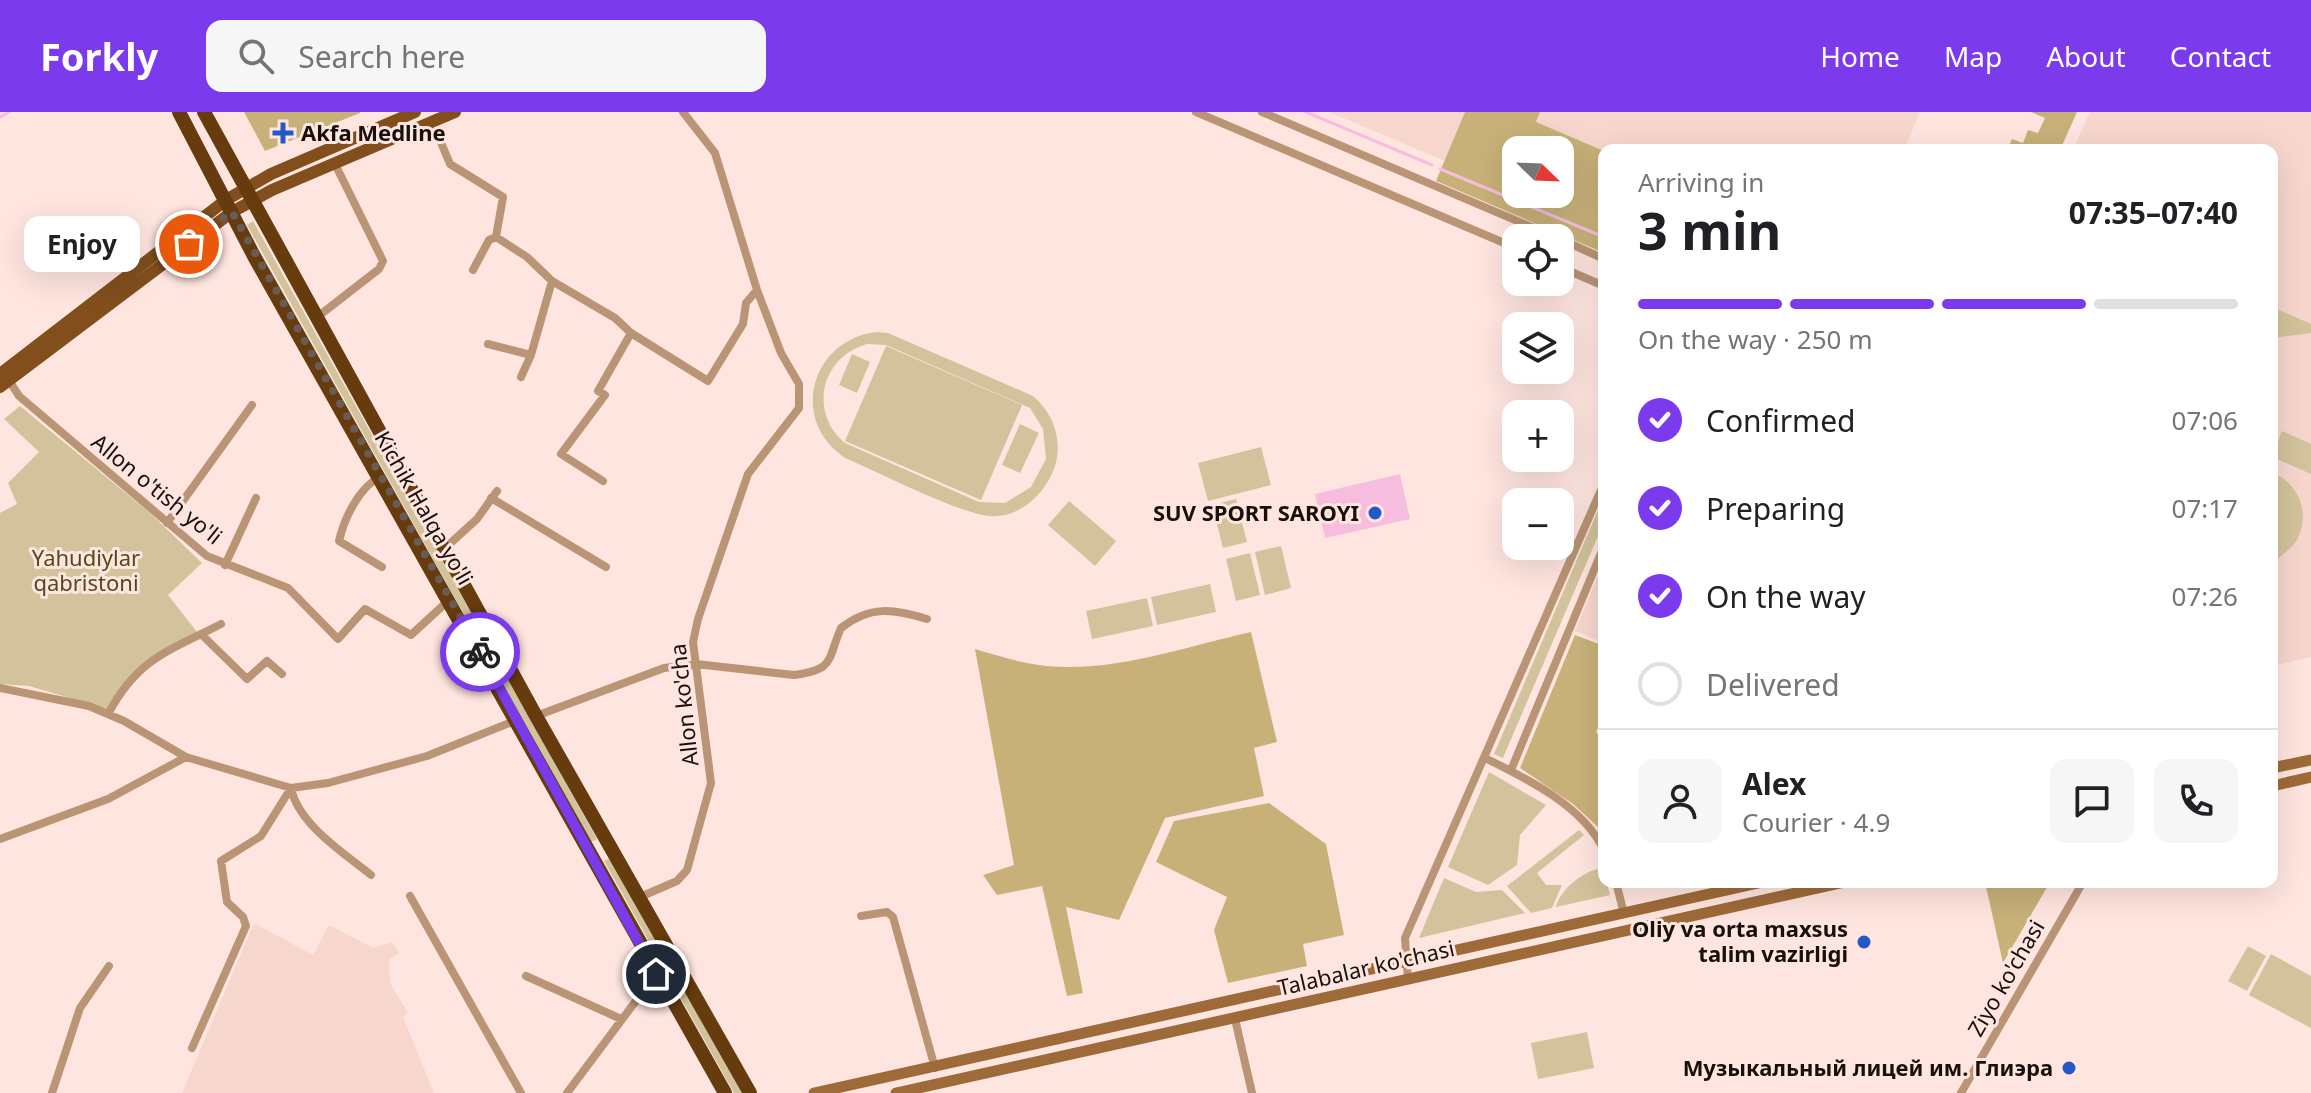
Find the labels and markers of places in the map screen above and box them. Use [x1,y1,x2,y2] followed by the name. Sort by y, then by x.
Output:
[301,117,446,147] place label: Akfa Medline
[272,122,294,144] marker: Akfa Medline
[155,210,223,278] pin
[25,216,141,272] callout: Enjoy
[1153,497,1359,527] place label: SUV SPORT SAROYI
[1366,504,1384,522] marker: SUV SPORT SAROYI
[1632,913,1848,968] place label: Oliy va orta maxsus talim vazirligi
[1855,933,1873,951] marker: Oliy va orta maxsus talim vazirligi
[622,940,690,1008] pin
[1683,1052,2053,1082] place label: Музыкальный лицей им. Глиэра
[2060,1059,2078,1077] marker: Музыкальный лицей им. Глиэра

